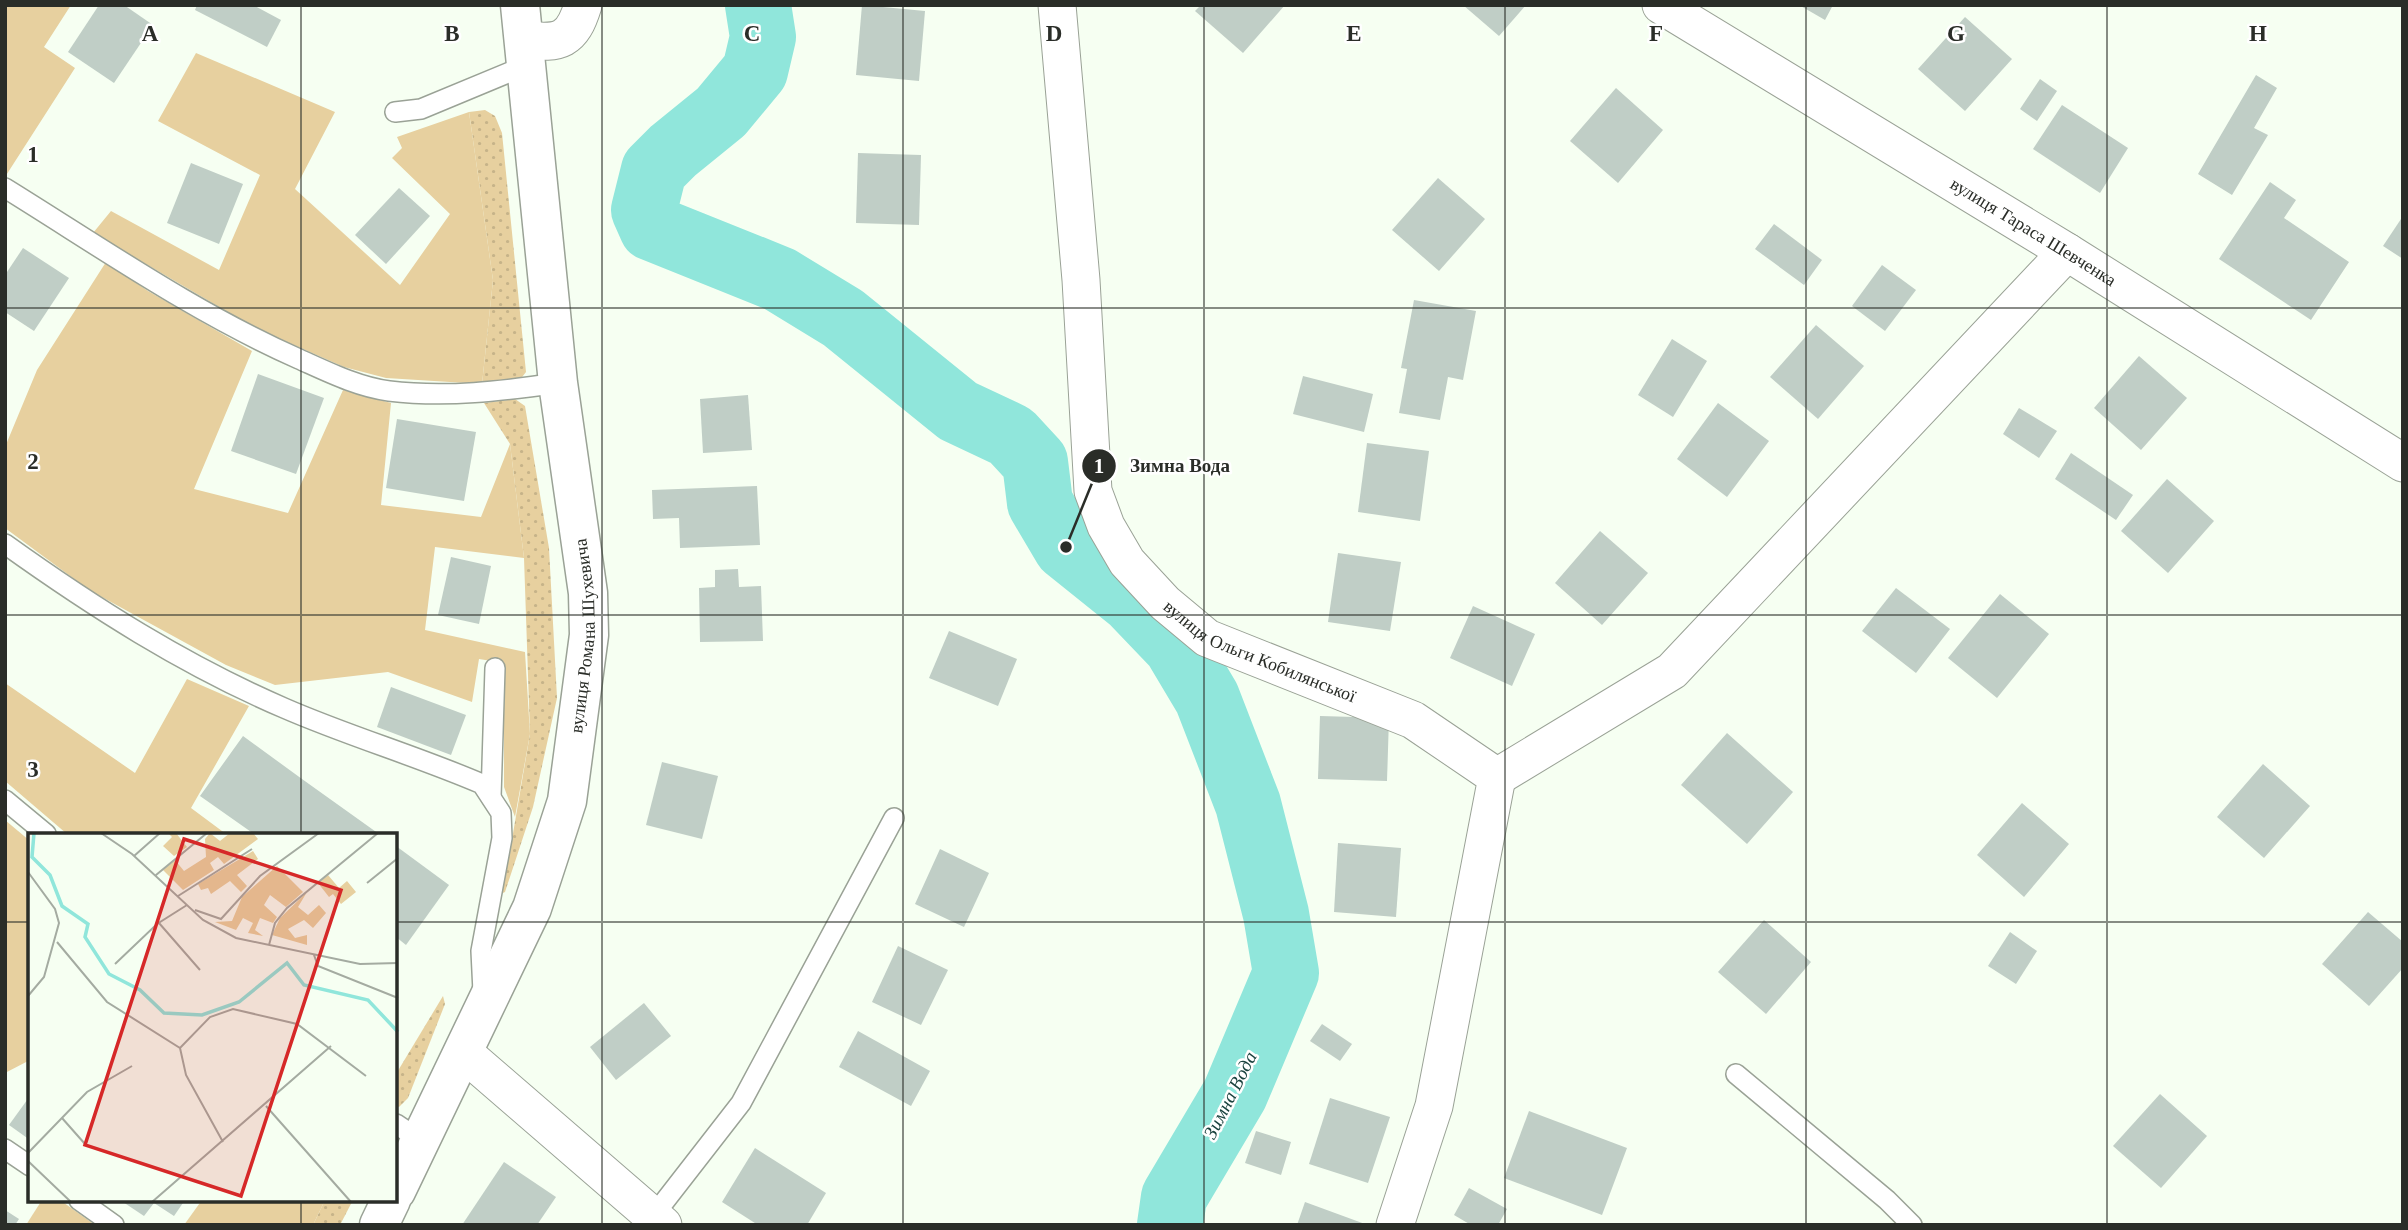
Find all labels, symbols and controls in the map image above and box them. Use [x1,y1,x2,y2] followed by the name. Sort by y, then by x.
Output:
[142,21,159,46] text: A
[444,21,460,46] text: B
[744,21,760,46] text: C
[1046,21,1062,46] text: D
[1346,21,1362,46] text: E
[1649,21,1663,46] text: F
[1947,21,1965,46] text: G
[2249,21,2267,46] text: H
[27,142,39,167] text: 1
[1947,174,2120,290] street label: вулиця Тараса Шевченка
[1081,446,1244,486] callout: Зимна Вода
[27,449,39,474] text: 2
[1094,454,1104,478] text: 1
[1130,455,1230,476] text: Зимна Вода
[566,537,599,734] street label: вулиця Романа Шухевича
[1160,596,1359,706] street label: вулиця Ольги Кобилянської
[27,757,39,782] text: 3
[28,833,397,1202] inset map
[1199,1048,1261,1142] water label: Зимна Вода

